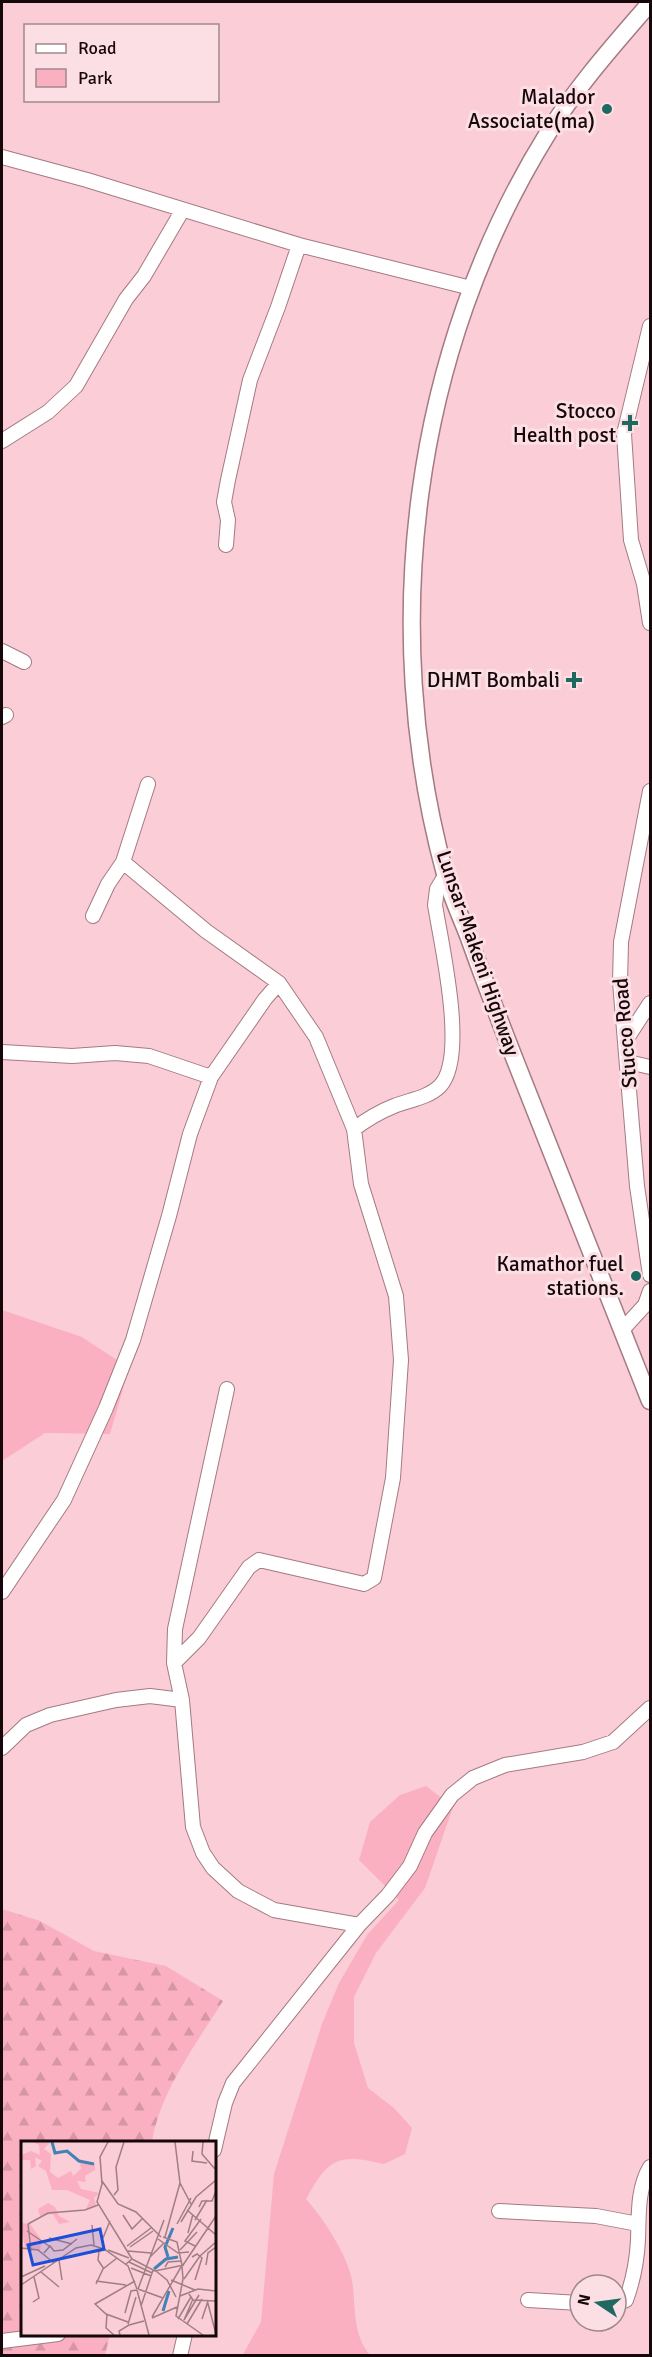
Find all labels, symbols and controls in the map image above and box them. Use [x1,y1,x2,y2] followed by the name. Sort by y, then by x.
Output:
[24,24,219,102] legend
[78,37,117,59] text: Road
[78,67,113,89] text: Park
[468,84,595,134] place label: Malador Associate(ma)
[600,102,614,116] marker: Malador Associate(ma)
[513,398,616,448] place label: Stocco Health post
[621,414,639,432] marker: Stocco Health post
[427,667,560,693] place label: DHMT Bombali
[565,671,583,689] marker: DHMT Bombali
[431,847,525,1059] street label: Lunsar-Makeni Highway
[607,977,643,1089] street label: Stucco Road
[496,1251,624,1301] place label: Kamathor fuel stations.
[629,1269,643,1283] marker: Kamathor fuel stations.
[21,2141,216,2336] inset map
[568,2273,628,2333] north arrow
[573,2292,595,2308] text: N

